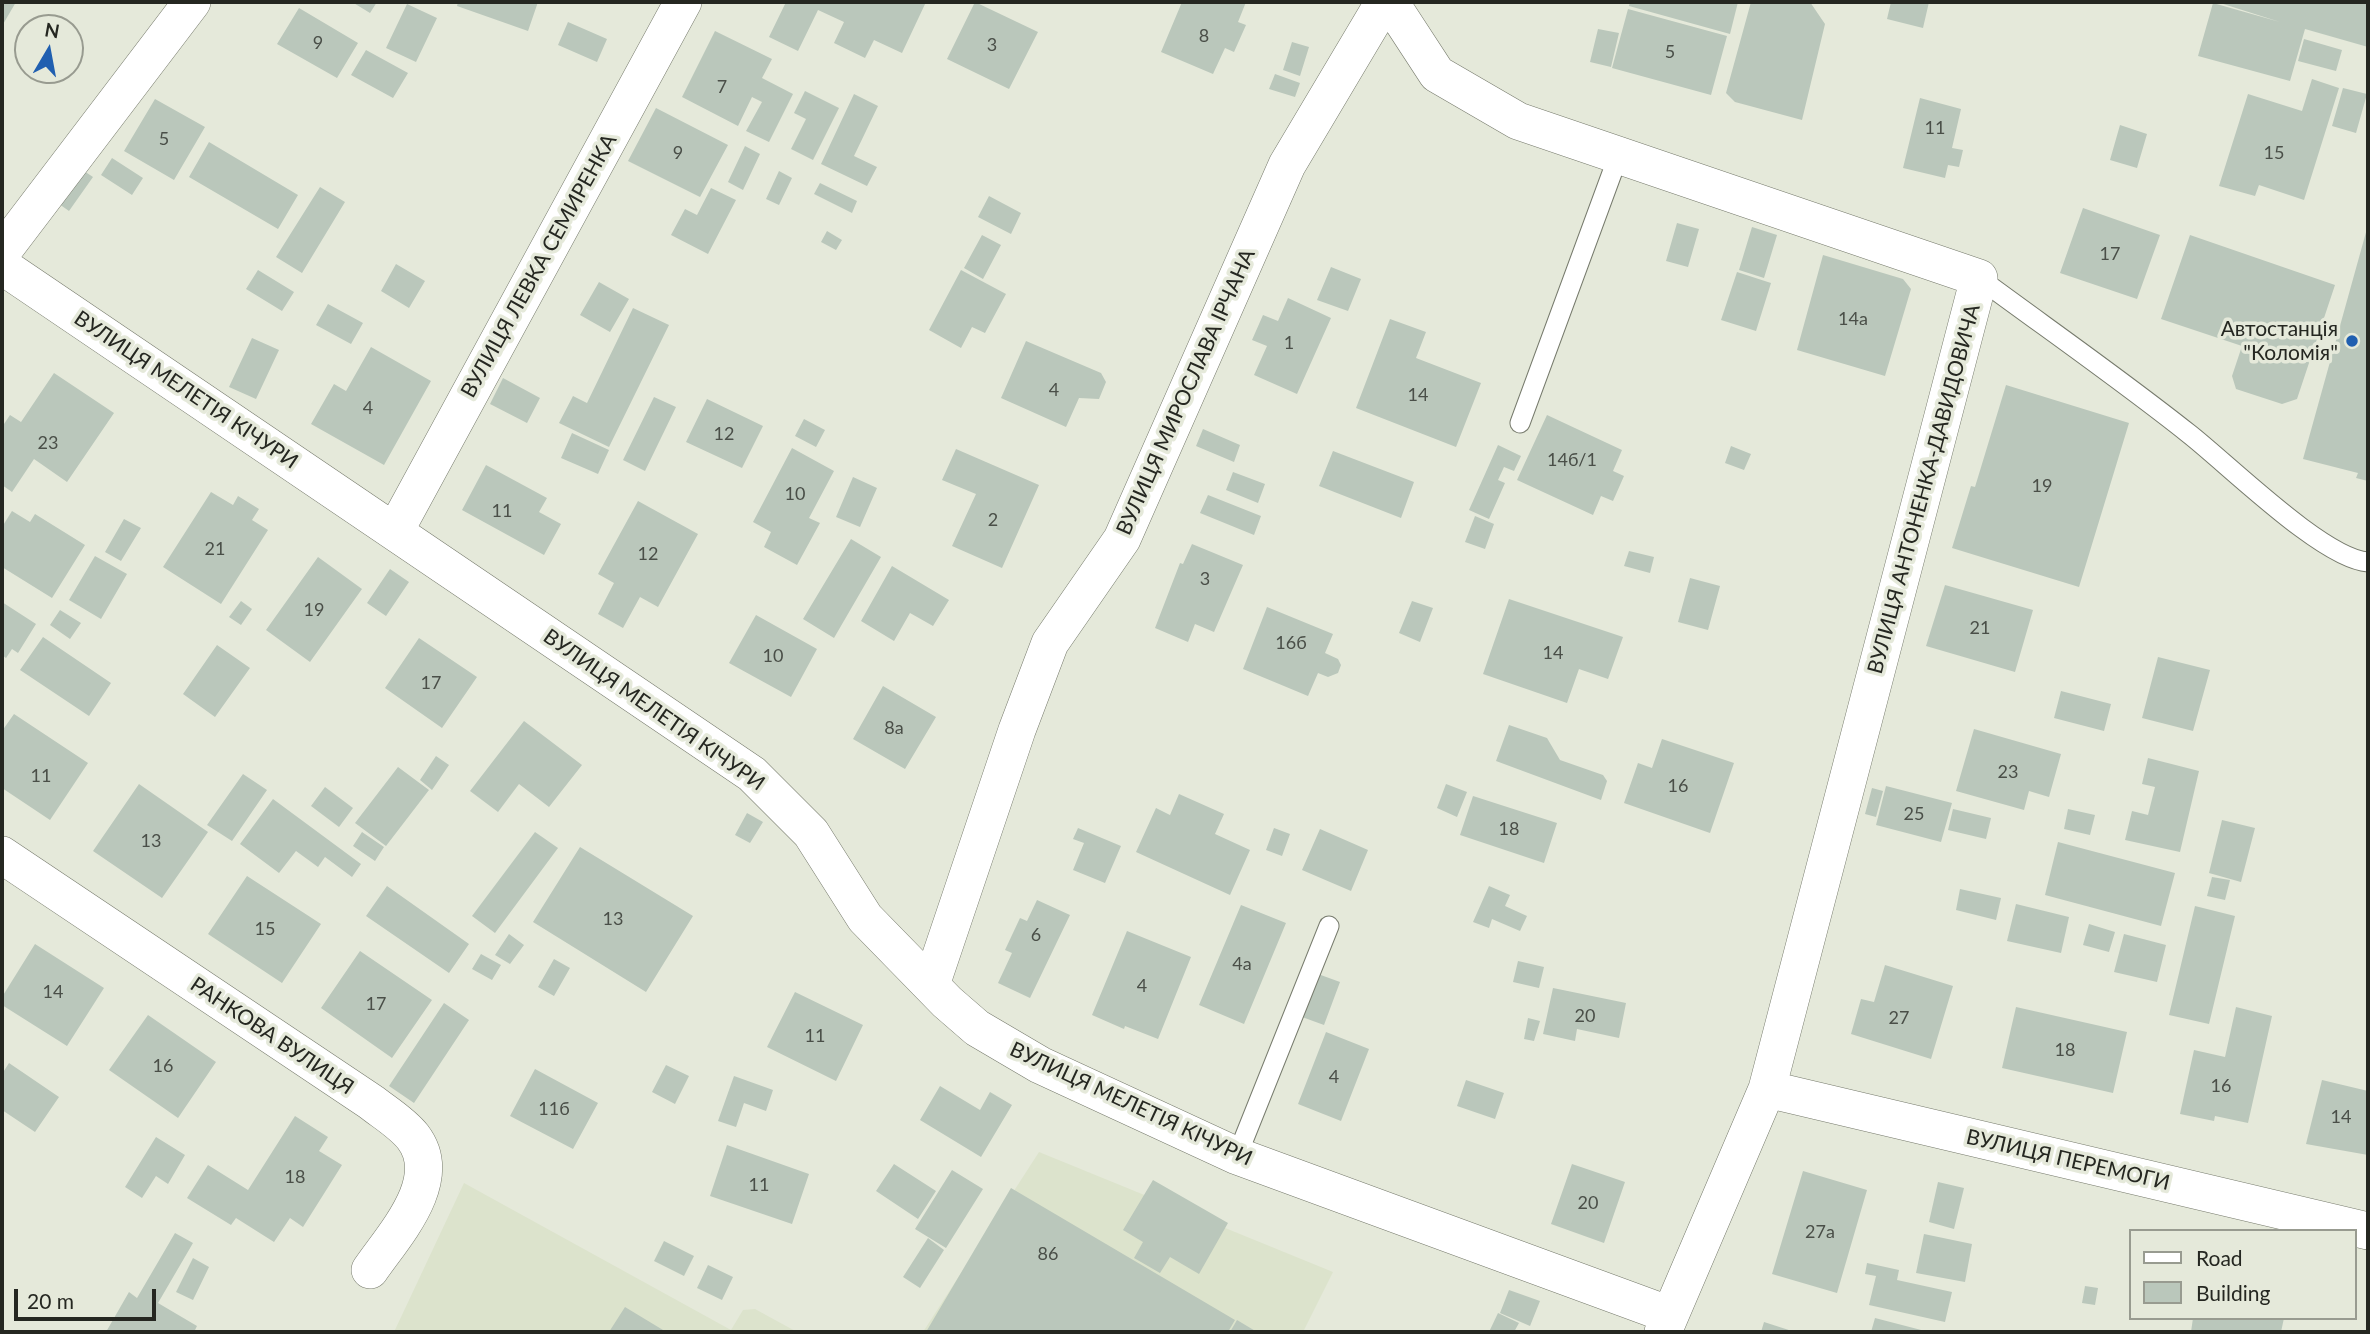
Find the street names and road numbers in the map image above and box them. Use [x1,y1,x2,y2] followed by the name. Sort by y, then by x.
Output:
[456,130,622,402] street label: ВУЛИЦЯ ЛЕВКА СЕМИРЕНКА
[1111,245,1261,539] street label: ВУЛИЦЯ МИРОСЛАВА ІРЧАНА
[1862,302,1986,676] street label: ВУЛИЦЯ АНТОНЕНКА-ДАВИДОВИЧА
[69,306,303,474] street label: ВУЛИЦЯ МЕЛЕТІЯ КІЧУРИ
[538,624,770,796] street label: ВУЛИЦЯ МЕЛЕТІЯ КІЧУРИ
[185,972,359,1100] street label: РАНКОВА ВУЛИЦЯ
[1006,1037,1256,1171] street label: ВУЛИЦЯ МЕЛЕТІЯ КІЧУРИ
[1964,1124,2172,1196] street label: ВУЛИЦЯ ПЕРЕМОГИ

